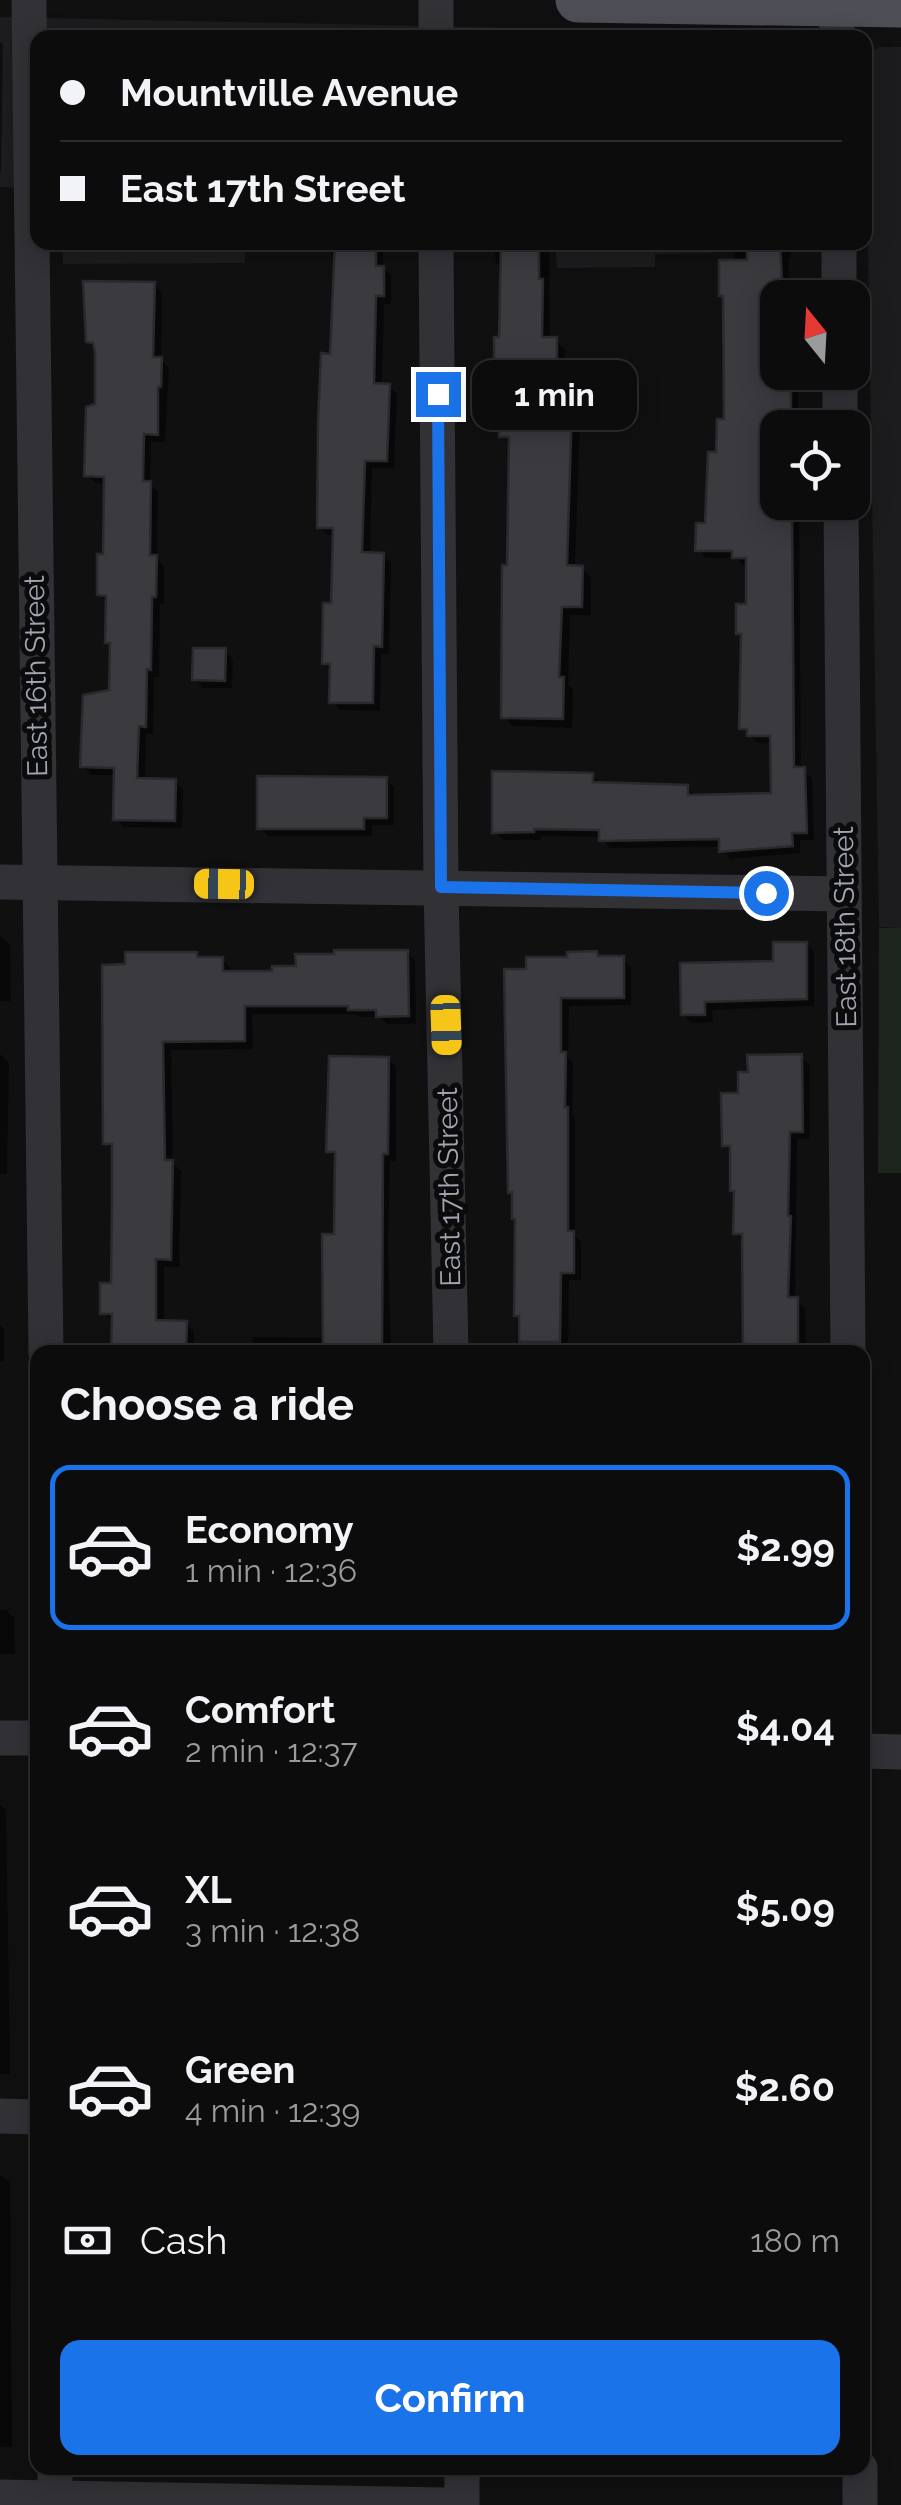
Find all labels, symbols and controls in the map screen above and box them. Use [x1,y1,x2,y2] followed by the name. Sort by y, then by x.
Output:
[120,70,458,115] text: Mountville Avenue
[120,166,406,211] text: East 17th Street
[760,280,870,390] north arrow
[760,280,870,520] map controls
[473,359,638,429] callout: 1 min
[416,372,461,417] route end
[514,376,595,413] text: 1 min
[760,410,870,520] button: locate
[18,574,54,777] street label: East 16th Street
[827,825,863,1028] street label: East 18th Street
[194,868,254,900] car
[744,871,789,916] route start
[430,994,462,1056] car
[431,1086,467,1287] street label: East 17th Street
[60,1378,354,1431] text: Choose a ride
[65,1503,155,1593] icon: car
[185,1507,354,1552] text: Economy
[736,1525,835,1570] text: $2.99
[185,1552,357,1589] text: 1 min · 12:36
[65,1683,155,1773] icon: car
[185,1687,335,1732] text: Comfort
[736,1705,835,1750] text: $4.04
[185,1732,358,1769] text: 2 min · 12:37
[65,1863,155,1953] icon: car
[185,1867,232,1912] text: XL
[736,1885,835,1930] text: $5.09
[185,1912,360,1949] text: 3 min · 12:38
[65,2043,155,2133] icon: car
[185,2047,295,2092] text: Green
[735,2065,835,2110] text: $2.60
[185,2092,360,2129] text: 4 min · 12:39
[60,2213,115,2268] icon: cash
[140,2218,227,2263] text: Cash
[750,2222,840,2259] text: 180 m
[60,2340,840,2455] button: Confirm

